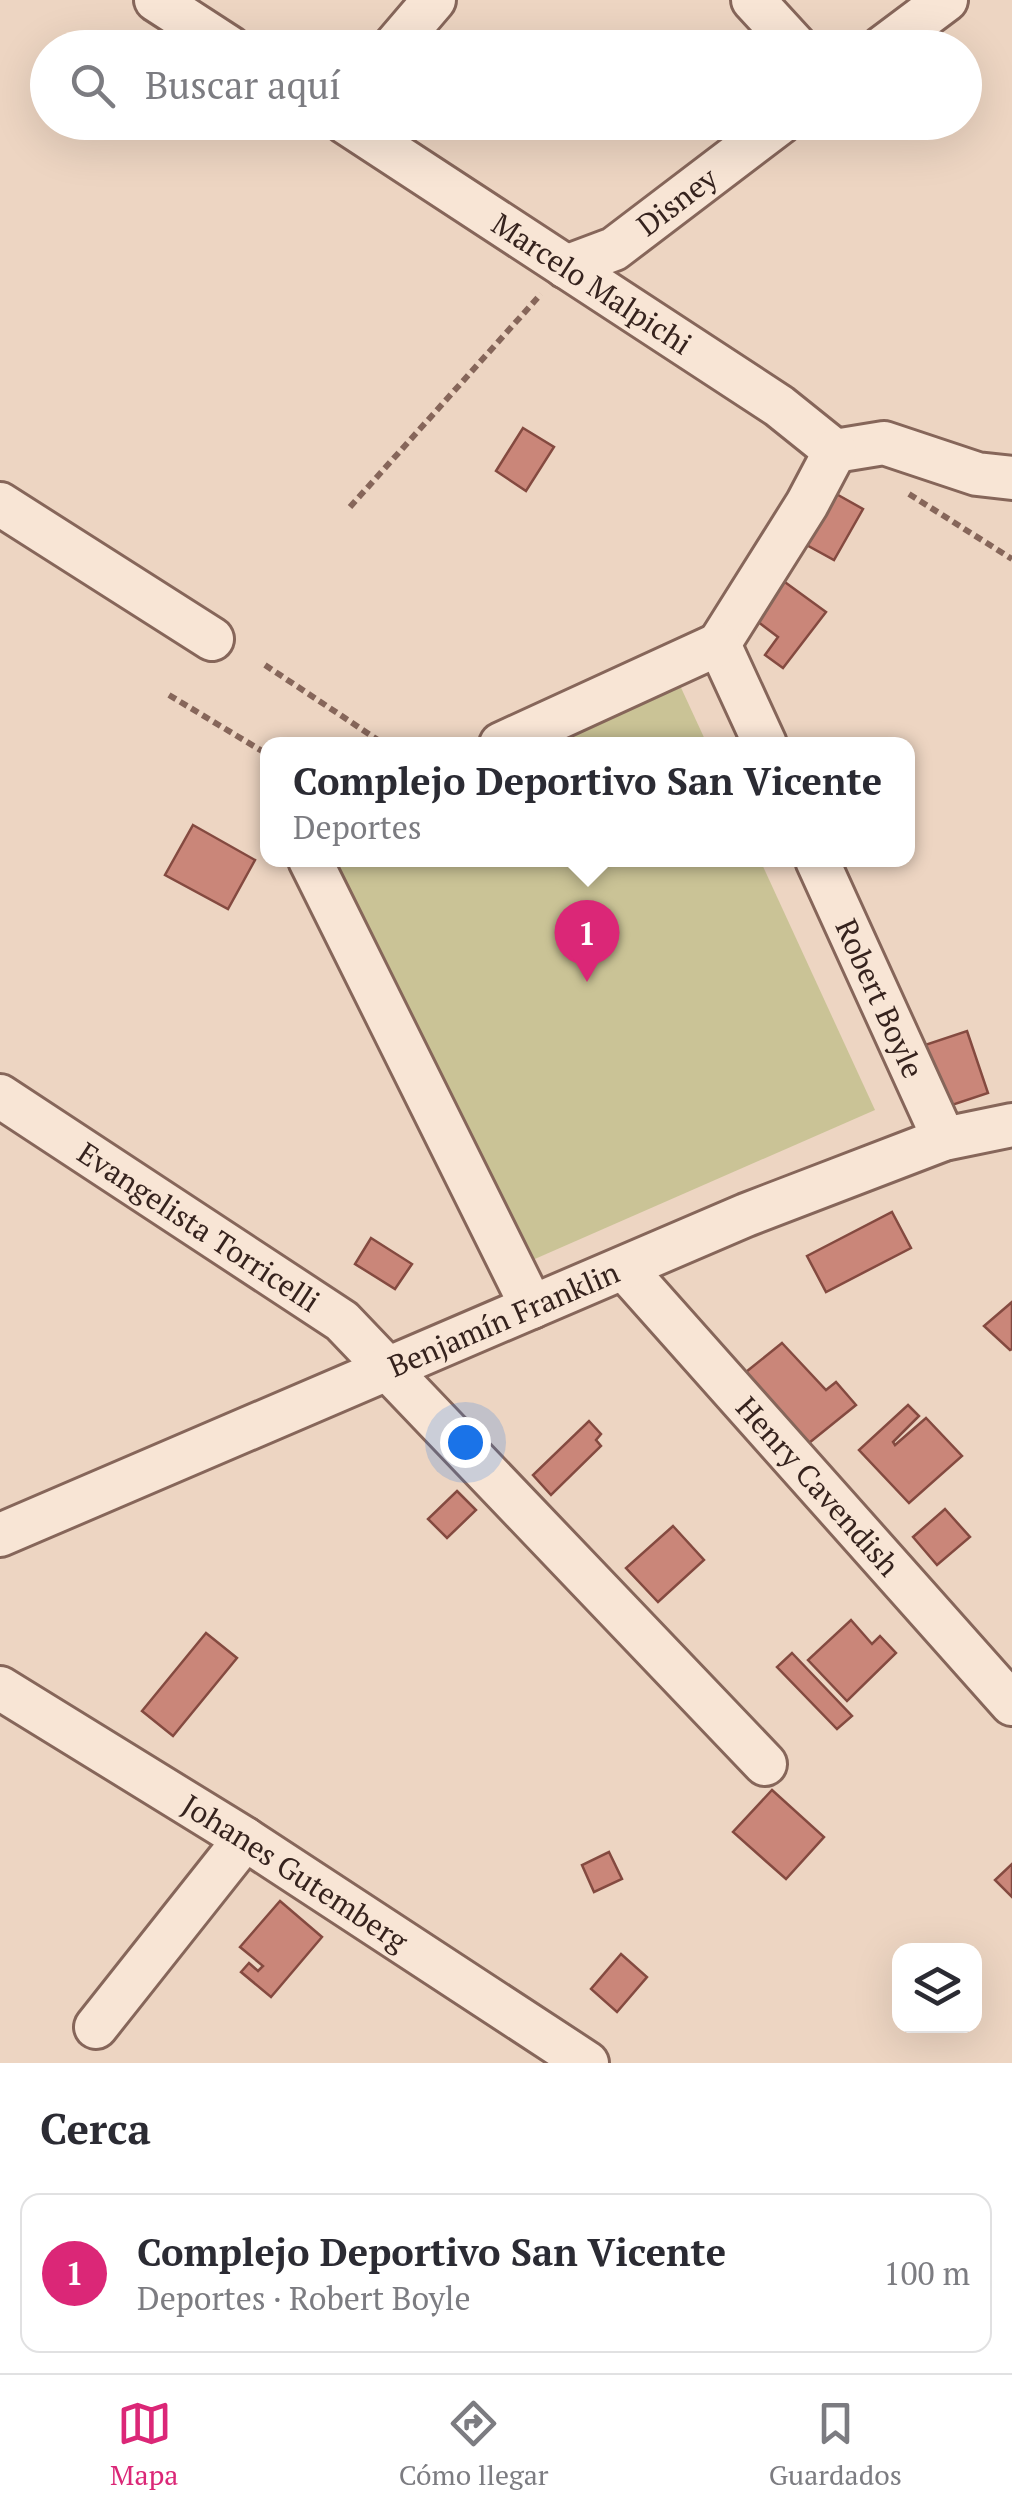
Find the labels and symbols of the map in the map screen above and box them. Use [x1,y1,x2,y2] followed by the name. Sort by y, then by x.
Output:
[628,157,726,245] street label: Disney
[484,204,699,364] street label: Marcelo Malpichi
[554,900,620,982] pin: 1
[826,913,933,1084] street label: Robert Boyle
[70,1133,328,1321] street label: Evangelista Torricelli
[382,1252,625,1386] street label: Benjamín Franklin
[728,1388,909,1585] street label: Henry Cavendish
[440,1417,491,1468] your location
[174,1785,417,1961] street label: Johanes Gutemberg

